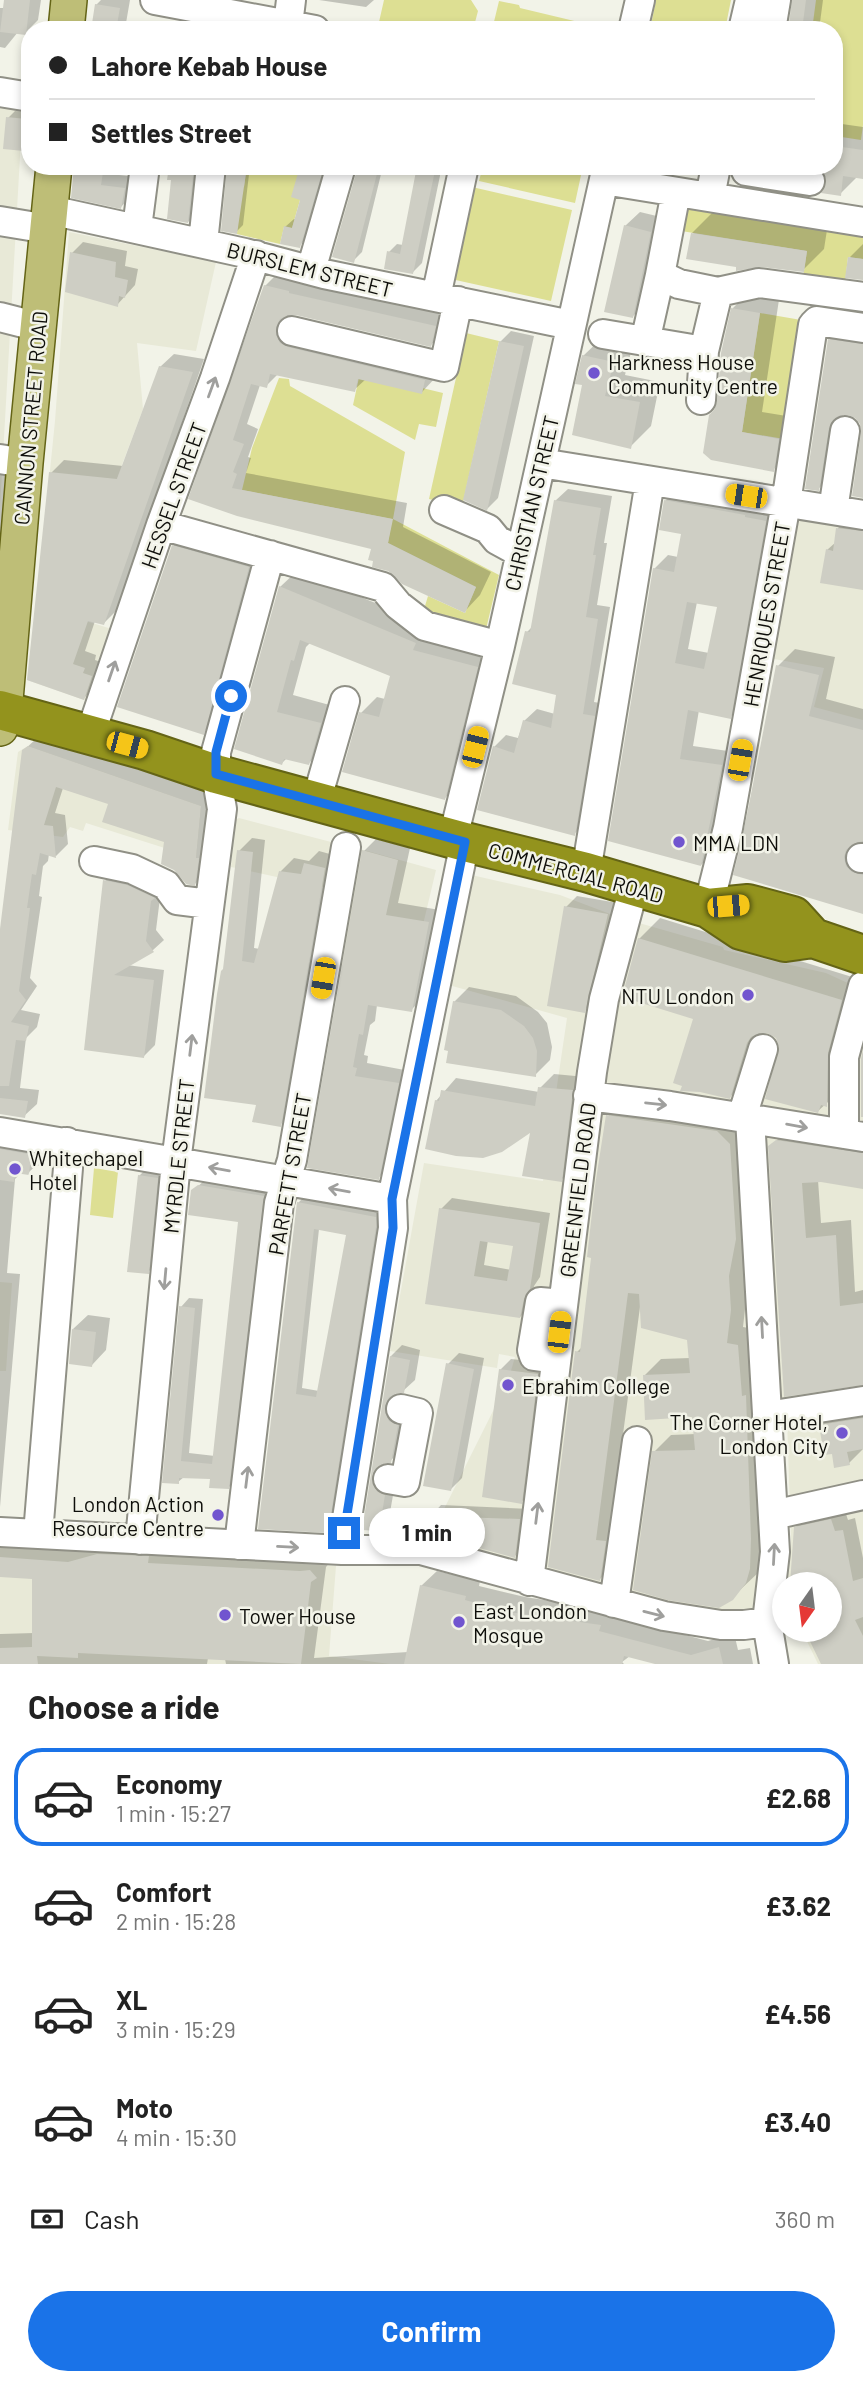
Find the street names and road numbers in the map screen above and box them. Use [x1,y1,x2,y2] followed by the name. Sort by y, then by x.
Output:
[225,236,395,302] street label: BURSLEM STREET
[8,310,52,526] street label: CANNON STREET ROAD
[499,413,563,593] street label: CHRISTIAN STREET
[135,418,211,572] street label: HESSEL STREET
[737,519,795,709] street label: HENRIQUES STREET
[486,837,666,907] street label: COMMERCIAL ROAD
[157,1077,199,1235] street label: MYRDLE STREET
[262,1091,316,1257] street label: PARFETT STREET
[554,1101,600,1279] street label: GREENFIELD ROAD

